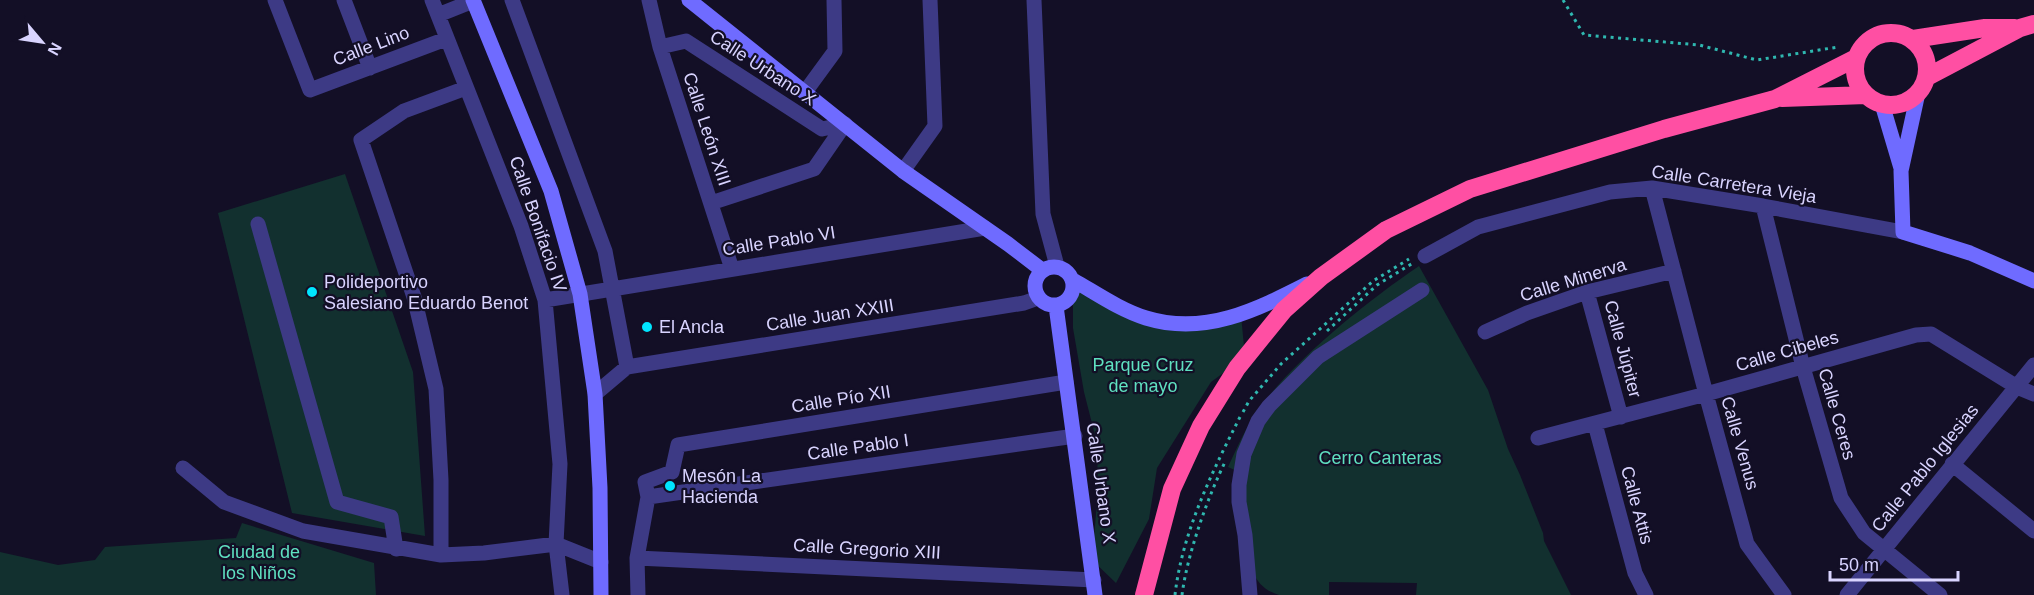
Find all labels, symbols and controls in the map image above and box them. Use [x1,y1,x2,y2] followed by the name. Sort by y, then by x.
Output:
[12,12,72,72] north arrow
[330,22,412,70] street label: Calle Lino
[706,26,820,110] street label: Calle Urbano X
[44,40,65,58] text: N
[679,70,735,188] street label: Calle León XIII
[505,154,571,294] street label: Calle Bonifacio IV
[1650,161,1819,207] street label: Calle Carretera Vieja
[721,222,837,260] street label: Calle Pablo VI
[1517,254,1629,306] street label: Calle Minerva
[324,272,528,313] place label: Polideportivo Salesiano Eduardo Benot
[305,285,319,299] marker: Polideportivo Salesiano Eduardo Benot
[765,295,895,335] street label: Calle Juan XXIII
[1600,298,1646,400] street label: Calle Júpiter
[659,317,725,337] place label: El Ancla
[640,320,654,334] marker: El Ancla
[1733,327,1841,375] street label: Calle Cibeles
[1092,355,1194,396] park label: Parque Cruz de mayo
[1814,366,1860,462] street label: Calle Ceres
[790,381,892,417] street label: Calle Pío XII
[1717,394,1763,492] street label: Calle Venus
[1867,400,1983,536] street label: Calle Pablo Iglesias
[1083,421,1119,545] street label: Calle Urbano X
[806,430,910,464] street label: Calle Pablo I
[1318,448,1442,468] park label: Cerro Canteras
[1617,464,1657,546] street label: Calle Attis
[682,466,762,507] place label: Mesón La Hacienda
[663,479,677,493] marker: Mesón La Hacienda
[793,535,941,563] street label: Calle Gregorio XIII
[218,542,300,583] park label: Ciudad de los Niños
[1830,544,1958,582] scale bar
[1839,555,1879,575] text: 50 m

